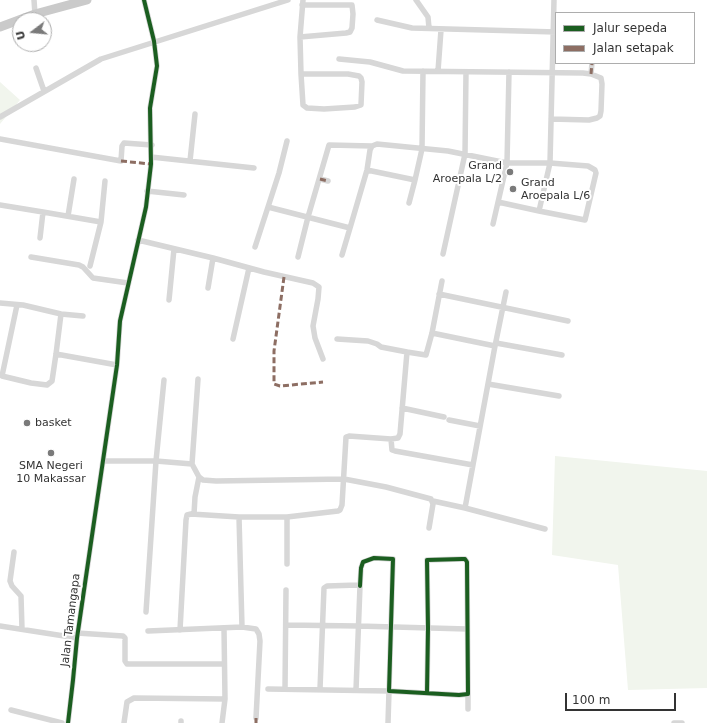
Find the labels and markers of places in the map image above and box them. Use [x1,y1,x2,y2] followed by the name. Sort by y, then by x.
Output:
[433,159,502,185] place label: Grand Aroepala L/2
[505,167,515,177] marker: Grand Aroepala L/2
[521,176,590,202] place label: Grand Aroepala L/6
[508,184,518,194] marker: Grand Aroepala L/6
[35,416,72,430] place label: basket
[22,418,32,428] marker: basket
[46,448,56,458] marker: SMA Negeri 10 Makassar
[16,459,86,485] place label: SMA Negeri 10 Makassar

